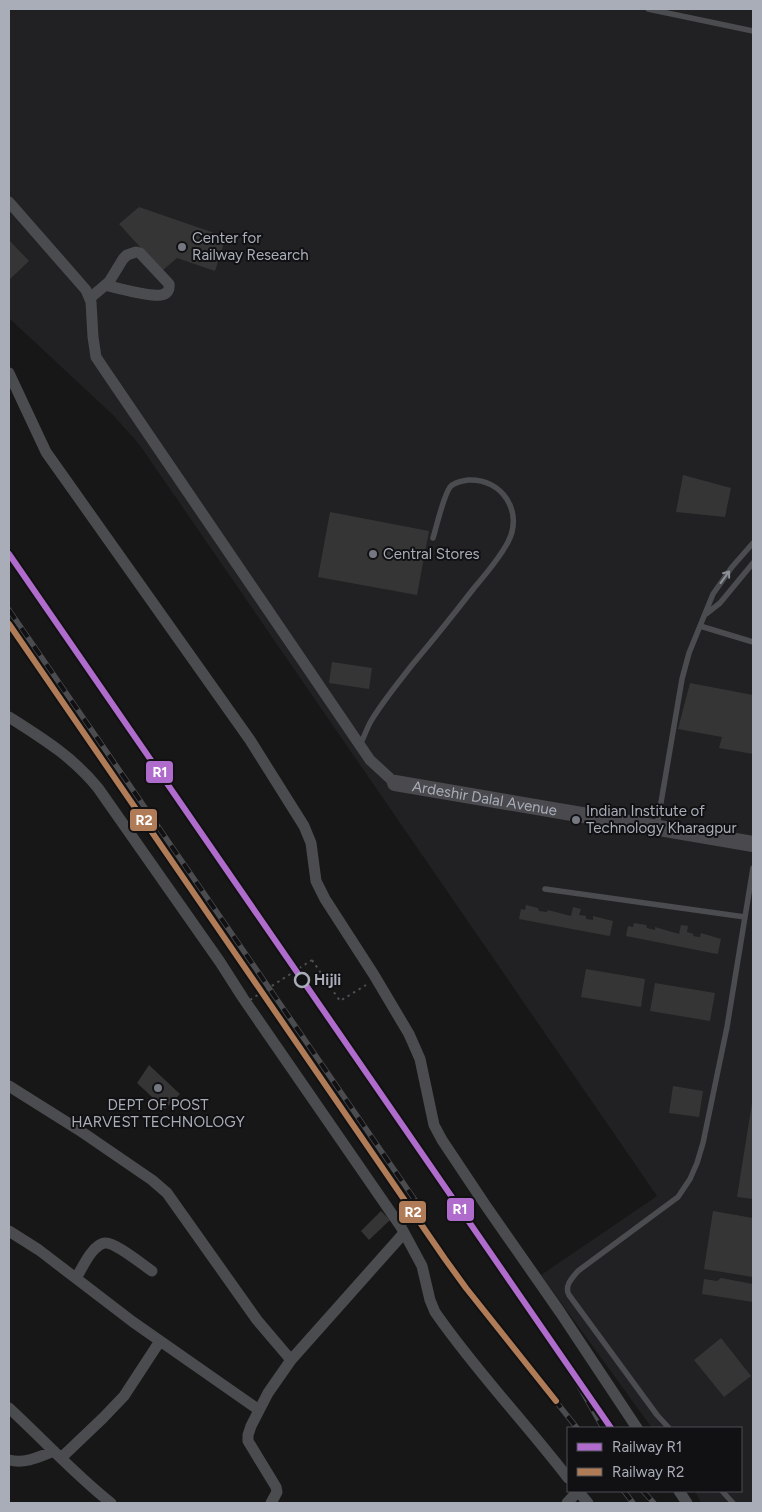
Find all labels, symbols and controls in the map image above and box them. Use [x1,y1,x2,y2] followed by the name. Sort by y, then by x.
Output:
[192,229,309,264] place label: Center for Railway Research
[176,241,188,253] marker: Center for Railway Research
[383,545,480,563] place label: Central Stores
[367,548,379,560] marker: Central Stores
[720,570,730,584] one-way arrow
[145,760,174,784] line badge: R1
[153,764,167,781] text: R1
[411,777,559,819] street label: Ardeshir Dalal Avenue
[586,802,737,837] place label: Indian Institute of Technology Kharagpur
[129,808,158,832] line badge: R2
[135,812,153,829] text: R2
[570,814,582,826] marker: Indian Institute of Technology Kharagpur
[314,971,341,989] place label: Hijli
[294,972,310,988] marker: Hijli
[152,1082,164,1094] marker: DEPT OF POST HARVEST TECHNOLOGY
[71,1096,245,1131] place label: DEPT OF POST HARVEST TECHNOLOGY
[446,1197,475,1222] line badge: R1
[398,1200,427,1224] line badge: R2
[453,1201,467,1218] text: R1
[404,1204,422,1221] text: R2
[567,1427,742,1492] legend
[612,1438,682,1456] text: Railway R1
[612,1463,684,1481] text: Railway R2

